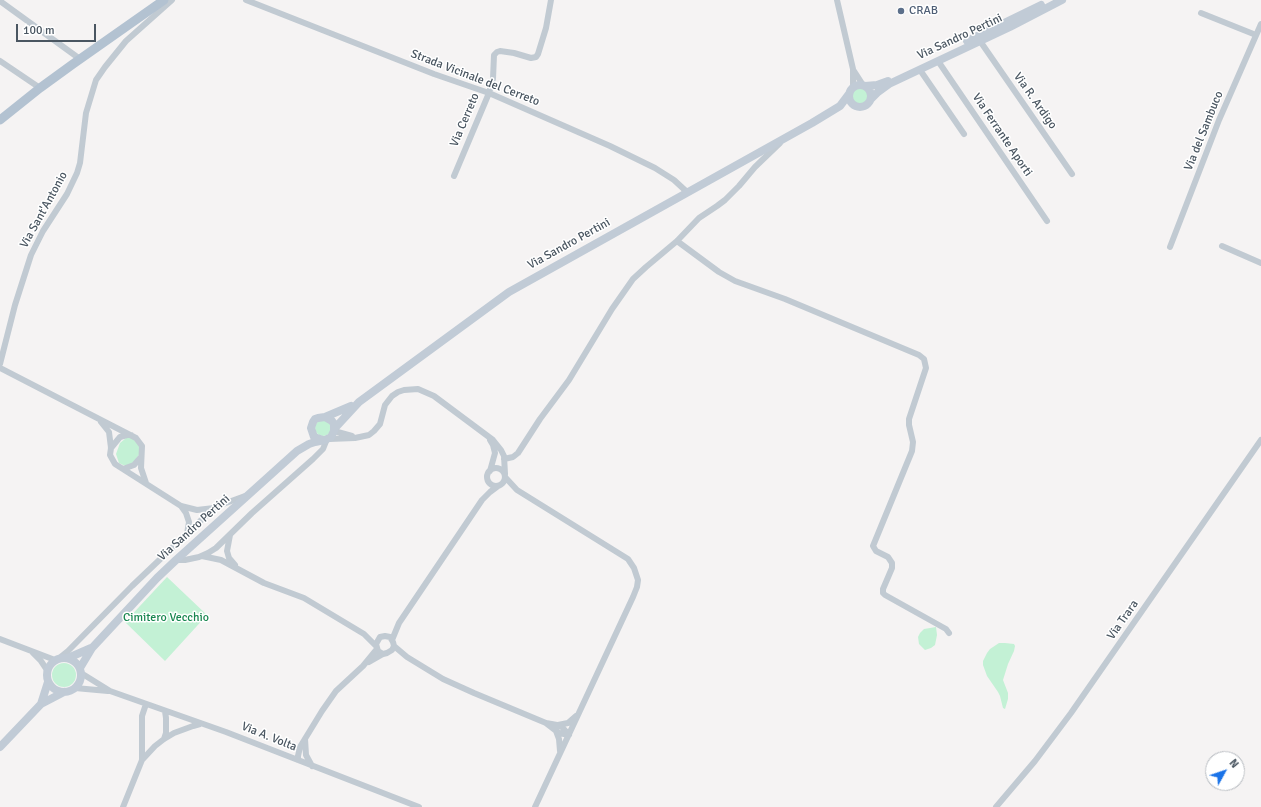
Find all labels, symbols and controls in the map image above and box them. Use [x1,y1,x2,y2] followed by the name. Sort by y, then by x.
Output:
[909,4,938,18] place label: CRAB
[896,6,906,16] marker: CRAB
[915,11,1005,63] street label: Via Sandro Pertini
[18,16,98,42] scale bar
[23,23,55,38] text: 100 m
[409,47,541,109] street label: Strada Vicinale del Cerreto
[1010,70,1060,132] street label: Via R. Ardigo
[1182,89,1226,173] street label: Via del Sambuco
[447,91,483,149] street label: Via Cerreto
[969,91,1035,179] street label: Via Ferrante Aporti
[17,169,71,251] street label: Via Sant'Antonio
[525,215,613,273] street label: Via Sandro Pertini
[155,492,233,564] street label: Via Sandro Pertini
[1104,597,1142,643] street label: Via Trara
[123,611,209,625] park label: Cimitero Vecchio
[239,719,299,755] street label: Via A. Volta
[1205,751,1245,791] north arrow
[1226,756,1241,771] text: N

